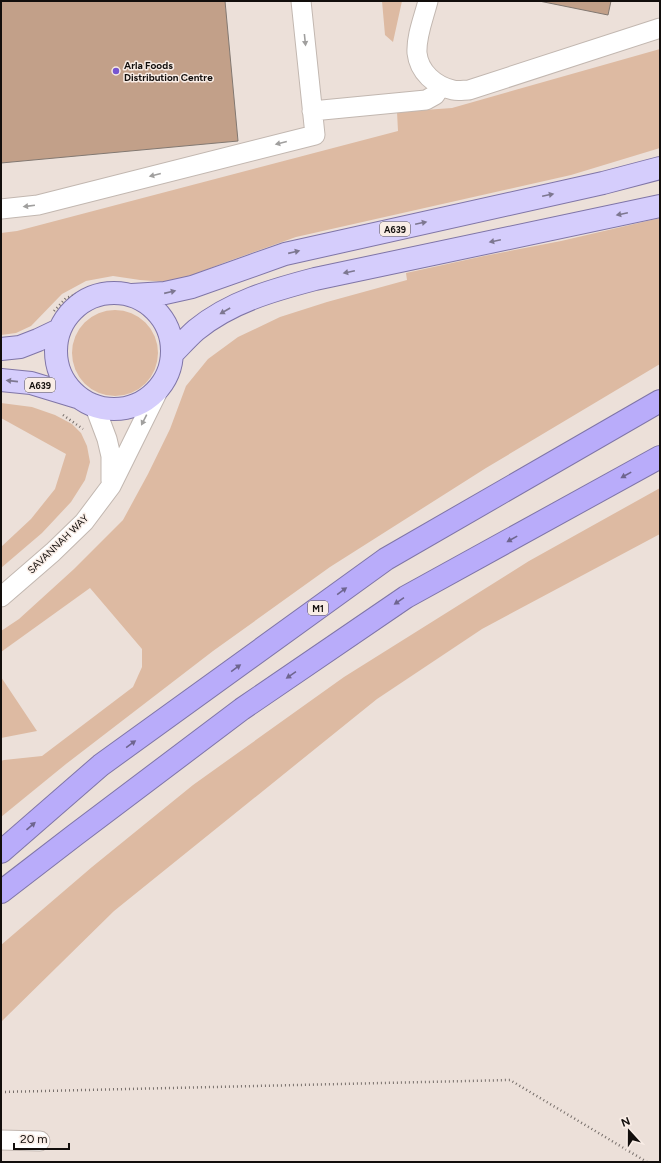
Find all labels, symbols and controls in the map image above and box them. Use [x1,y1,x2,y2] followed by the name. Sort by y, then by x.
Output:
[302,34,308,46] one-way arrow
[124,59,213,84] place label: Arla Foods Distribution Centre
[111,66,121,76] marker: Arla Foods Distribution Centre
[275,141,287,147] one-way arrow
[149,173,161,179] one-way arrow
[541,191,554,197] one-way arrow
[23,203,35,209] one-way arrow
[616,212,628,218] one-way arrow
[414,220,427,226] one-way arrow
[380,222,410,236] road number: A639
[488,239,501,245] one-way arrow
[288,248,300,254] one-way arrow
[343,269,355,275] one-way arrow
[164,288,177,294] one-way arrow
[219,307,231,314] one-way arrow
[6,378,18,384] one-way arrow
[25,378,55,392] road number: A639
[141,415,147,426] one-way arrow
[620,472,632,479] one-way arrow
[25,512,91,576] street label: SAVANNAH WAY
[506,535,518,542] one-way arrow
[336,587,347,596] one-way arrow
[393,598,404,605] one-way arrow
[308,601,328,615] road number: M1
[231,664,242,672] one-way arrow
[286,671,297,679] one-way arrow
[126,740,136,748] one-way arrow
[25,822,36,831] one-way arrow
[609,1111,649,1151] north arrow
[619,1115,632,1130] text: N
[14,1125,69,1151] scale bar
[20,1132,48,1146] text: 20 m

